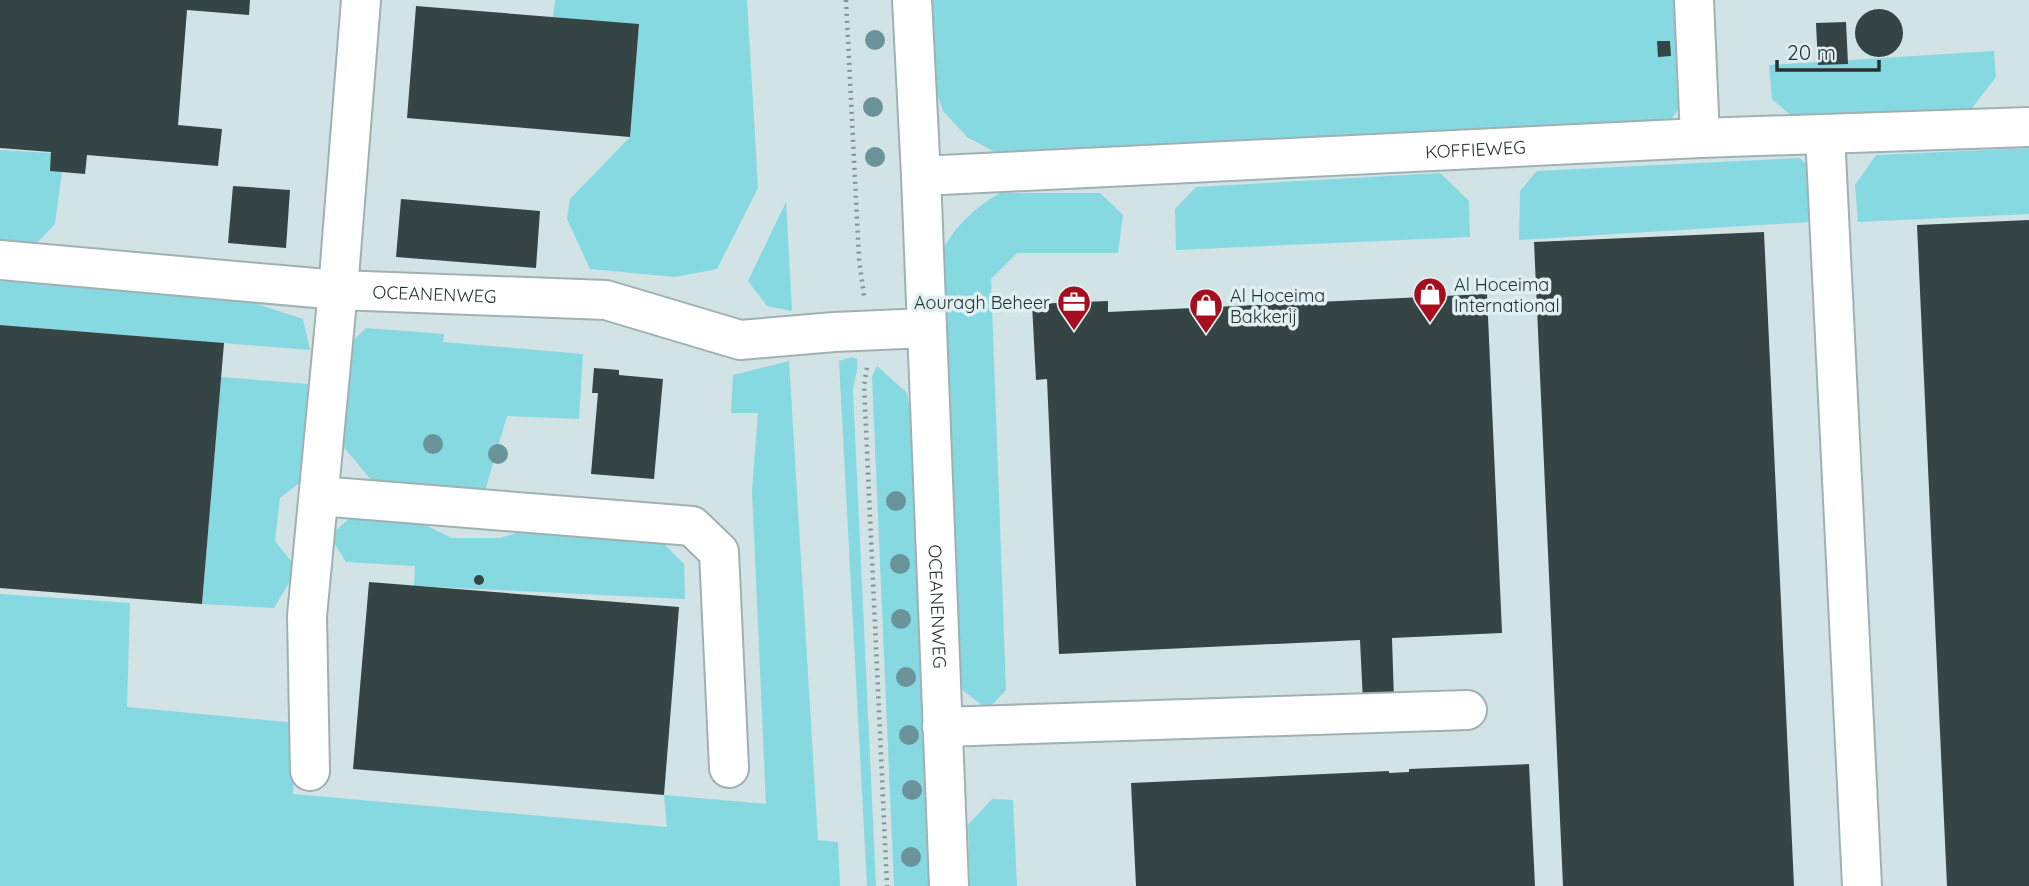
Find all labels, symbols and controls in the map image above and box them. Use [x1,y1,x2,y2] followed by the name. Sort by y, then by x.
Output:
[1777,28,1878,72] scale bar
[1787,39,1836,65] text: 20 m
[1424,135,1526,163] street label: KOFFIEWEG
[1454,273,1560,317] place label: Al Hoceima International
[1411,275,1449,324] shop icon: Al Hoceima International
[372,280,497,307] street label: OCEANENWEG
[1055,283,1093,332] office icon: Aouragh Beheer
[1230,284,1325,328] place label: Al Hoceima Bakkerij
[1187,286,1225,335] shop icon: Al Hoceima Bakkerij
[914,291,1050,314] place label: Aouragh Beheer
[924,544,952,669] street label: OCEANENWEG

